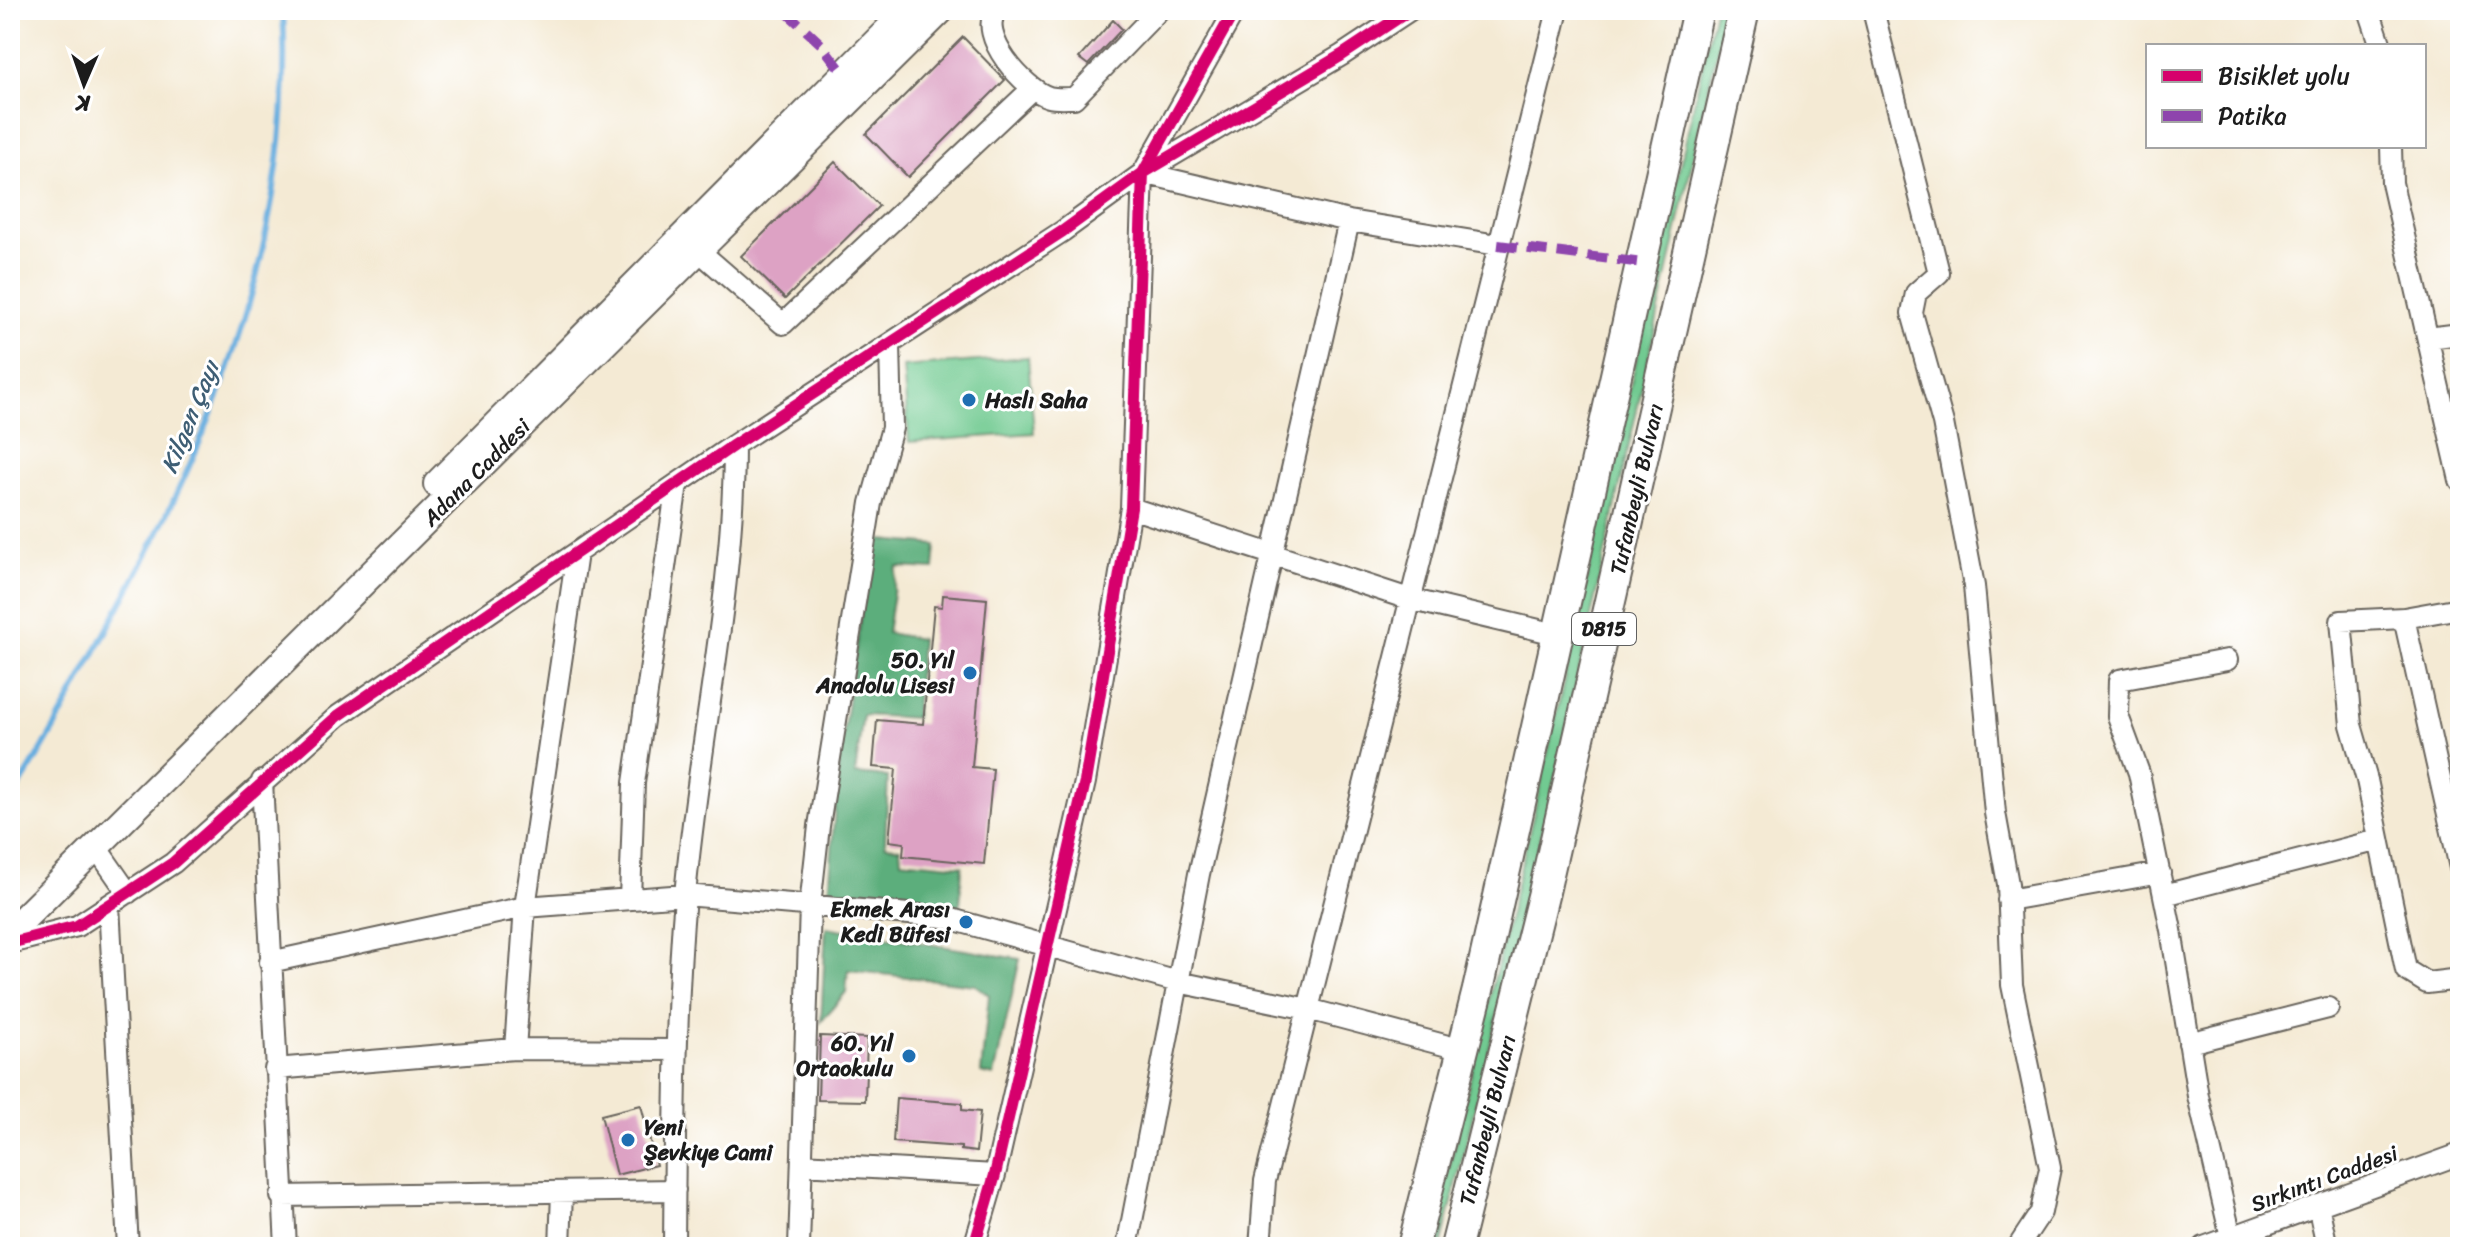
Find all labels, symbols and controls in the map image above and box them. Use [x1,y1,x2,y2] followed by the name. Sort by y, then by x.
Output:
[44,44,124,124] north arrow
[2146,44,2426,148] legend
[2218,55,2350,97] text: Bisiklet yolu
[74,84,92,123] text: K
[2218,95,2287,137] text: Patika
[148,352,232,480] water label: Kilgen Çayı
[984,381,1088,420] place label: Haslı Saha
[960,391,978,409] marker: Haslı Saha
[1598,400,1675,579] street label: Tufanbeyli Bulvarı
[412,408,541,537] street label: Adana Caddesi
[1572,613,1636,645] road number: D815
[815,641,956,705] place label: 50. Yıl Anadolu Lisesi
[961,664,979,682] marker: 50. Yıl Anadolu Lisesi
[830,890,952,954] place label: Ekmek Arası Kedi Büfesi
[957,913,975,931] marker: Ekmek Arası Kedi Büfesi
[796,1024,895,1088] place label: 60. Yıl Ortaokulu
[1447,1031,1528,1210] street label: Tufanbeyli Bulvarı
[900,1047,918,1065] marker: 60. Yıl Ortaokulu
[643,1108,774,1172] place label: Yeni Şevkiye Cami
[619,1131,637,1149] marker: Yeni Şevkiye Cami
[2245,1133,2404,1223] street label: Sırkıntı Caddesi

